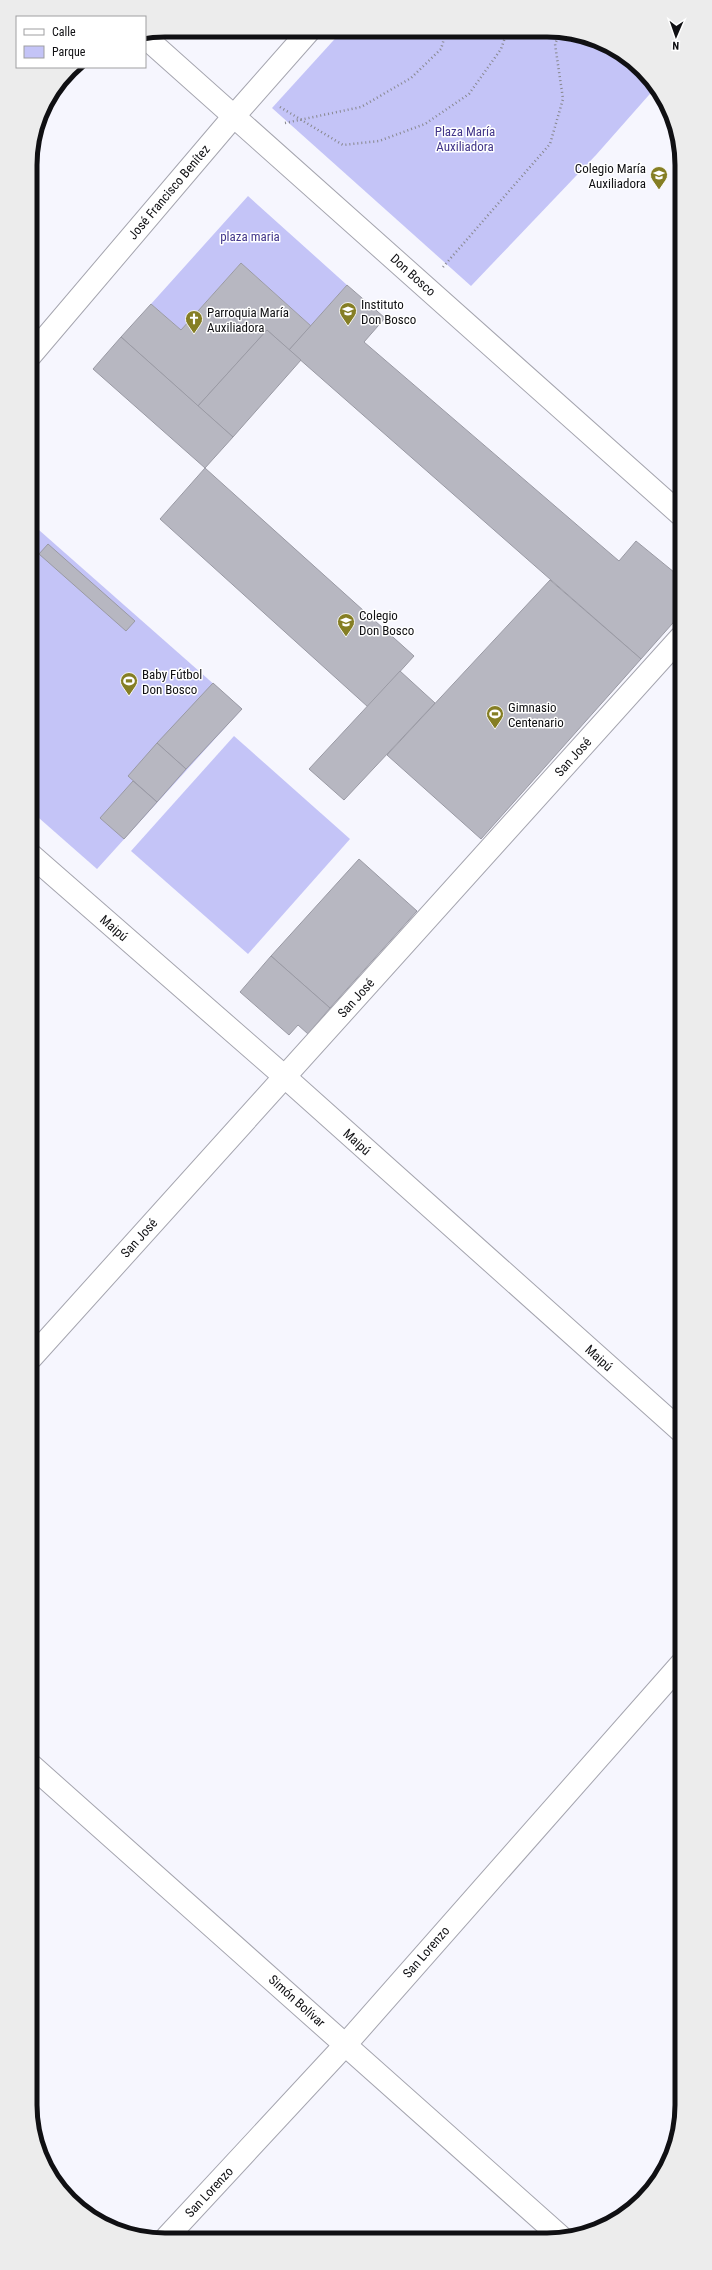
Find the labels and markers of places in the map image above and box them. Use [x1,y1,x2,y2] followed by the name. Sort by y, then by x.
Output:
[575,161,646,191] place label: Colegio María Auxiliadora
[649,165,669,190] school or university icon: Colegio María Auxiliadora
[361,297,416,327] place label: Instituto Don Bosco
[338,301,358,326] school or university icon: Instituto Don Bosco
[207,305,289,335] place label: Parroquia María Auxiliadora
[184,309,204,334] church icon: Parroquia María Auxiliadora
[359,608,414,638] place label: Colegio Don Bosco
[336,612,356,637] school or university icon: Colegio Don Bosco
[142,667,202,697] place label: Baby Fútbol Don Bosco
[119,671,139,696] sports icon: Baby Fútbol Don Bosco
[508,700,564,730] place label: Gimnasio Centenario
[485,704,505,729] sports icon: Gimnasio Centenario

